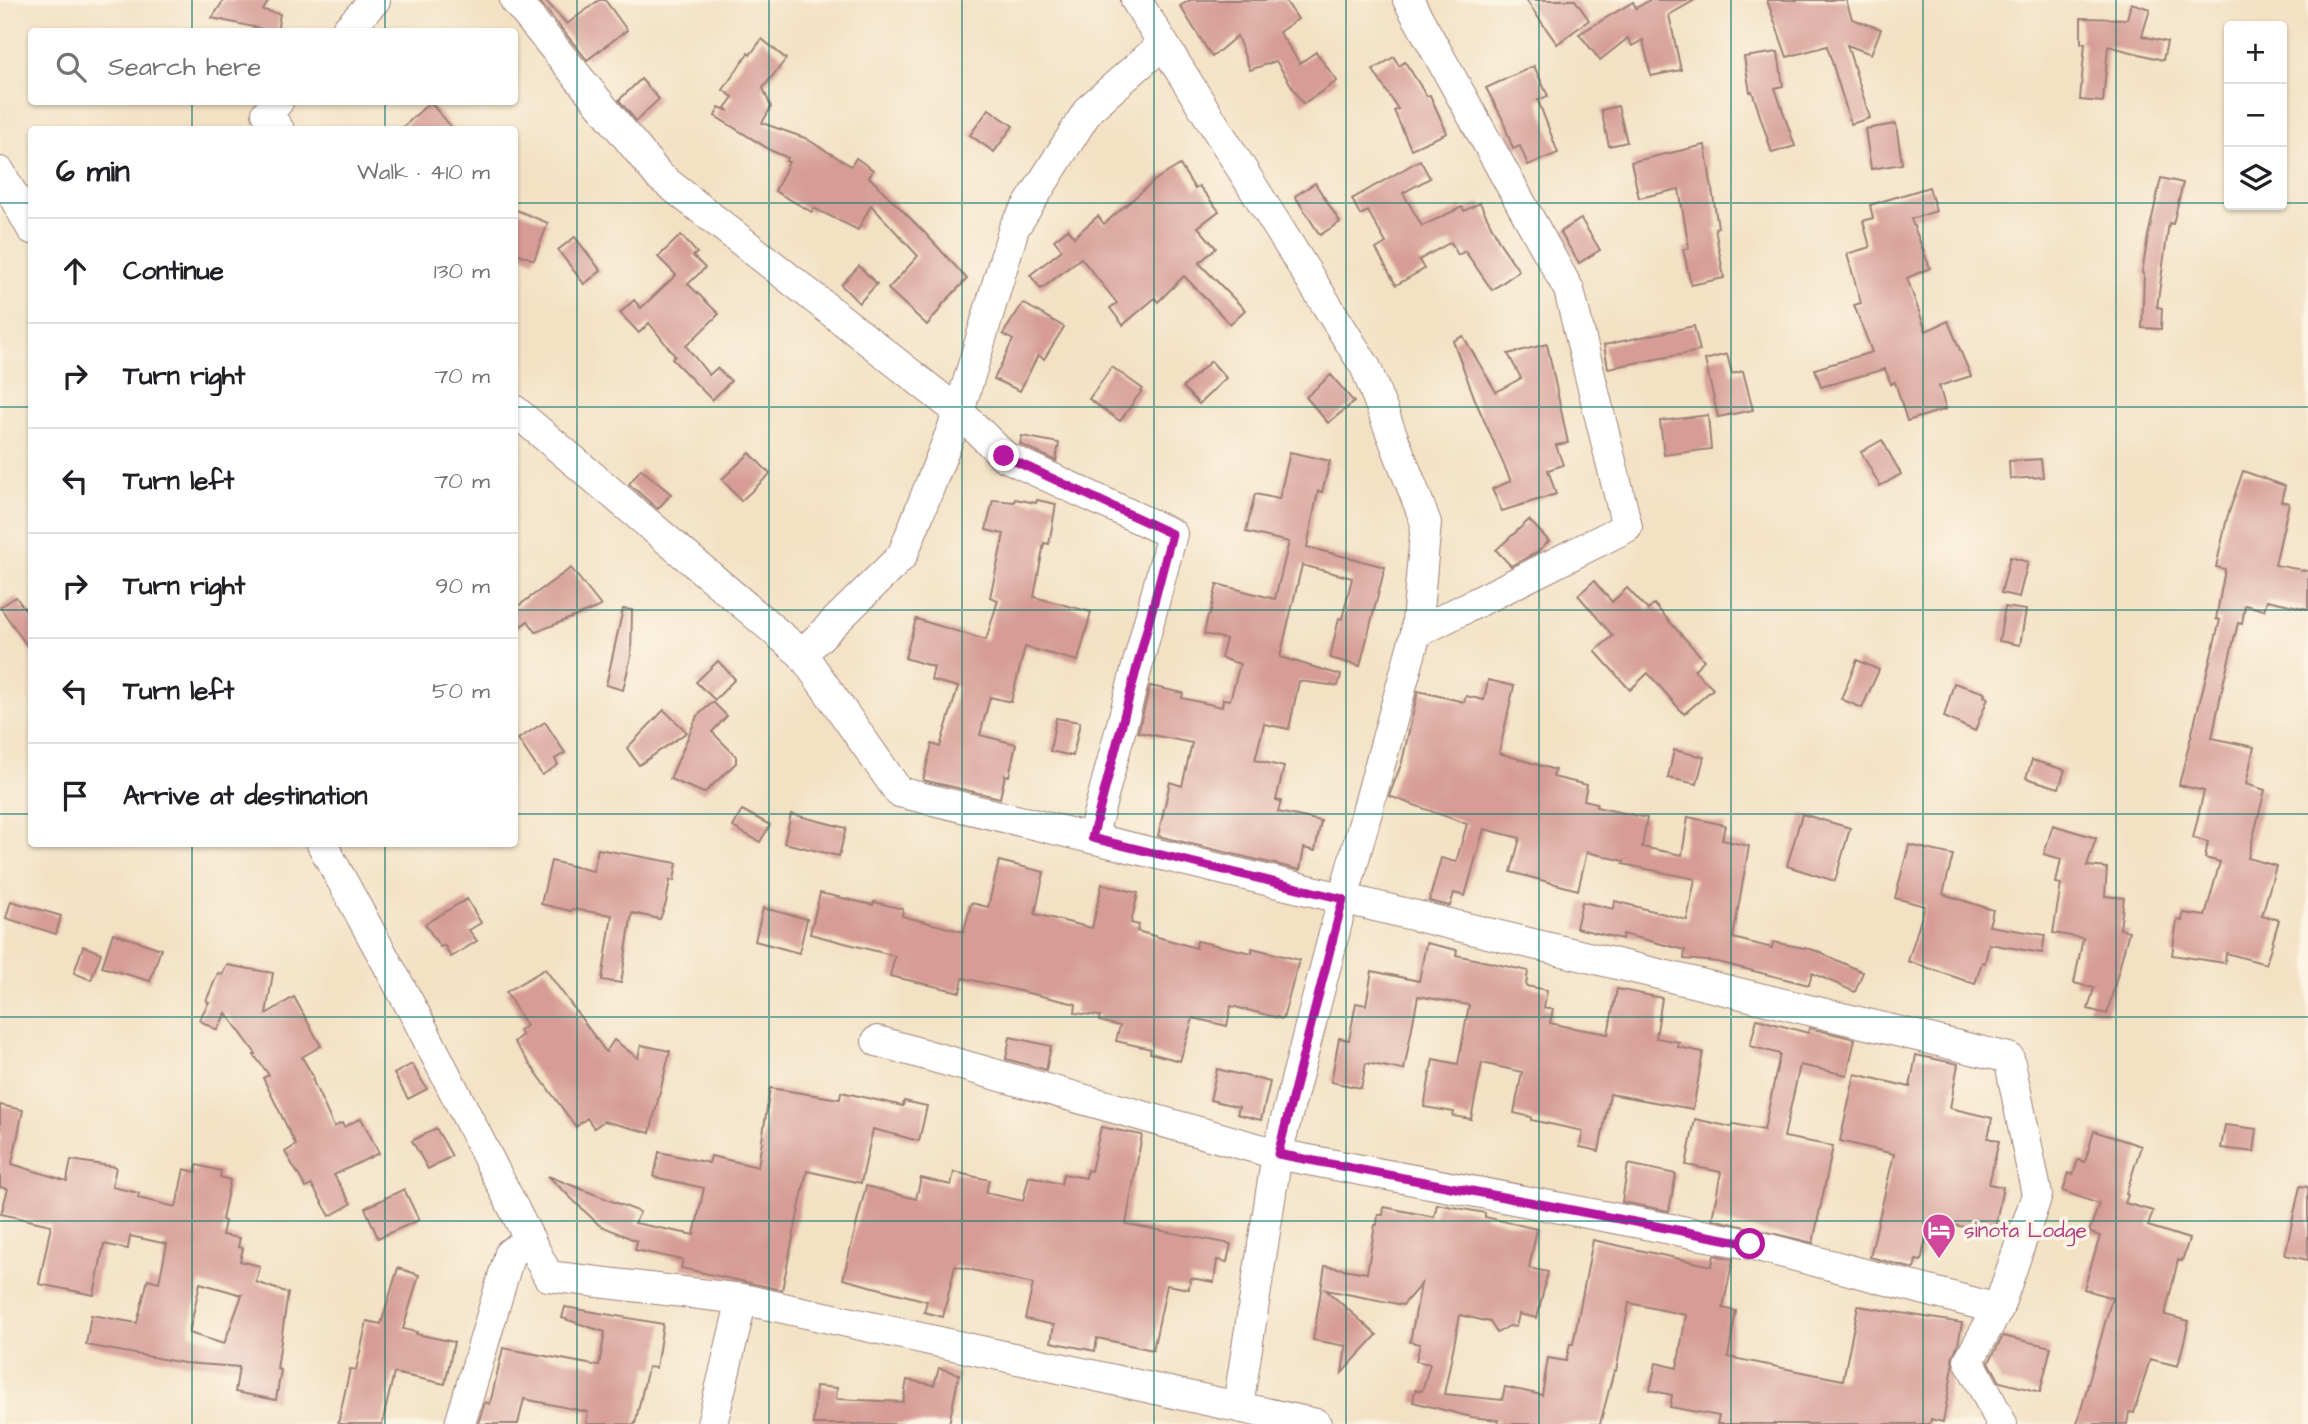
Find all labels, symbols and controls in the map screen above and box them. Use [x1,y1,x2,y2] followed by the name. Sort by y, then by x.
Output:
[2224,21,2287,210] map controls
[2224,21,2287,84] button: +
[28,28,518,105] search box
[52,48,90,86] icon: search
[108,49,261,85] text: Search here
[2224,84,2287,147] button: −
[2224,147,2287,210] button: layers
[56,151,130,193] text: 6 min
[357,156,490,188] text: Walk · 410 m
[56,252,94,290] icon: ahead
[123,253,224,289] text: Continue
[434,255,490,287] text: 130 m
[56,357,94,395] icon: right
[123,358,245,394] text: Turn right
[434,360,490,392] text: 70 m
[988,440,1019,471] route end
[56,462,94,500] icon: left
[123,463,234,499] text: Turn left
[434,465,490,497] text: 70 m
[56,567,94,605] icon: right
[123,568,245,604] text: Turn right
[435,570,490,602] text: 90 m
[56,672,94,710] icon: left
[123,673,234,709] text: Turn left
[432,675,490,707] text: 50 m
[56,777,94,815] icon: arrive
[123,778,368,814] text: Arrive at destination
[1920,1211,1958,1260] hotel icon: sinota Lodge
[1964,1216,2087,1247] place label: sinota Lodge
[1734,1228,1765,1259] route start

